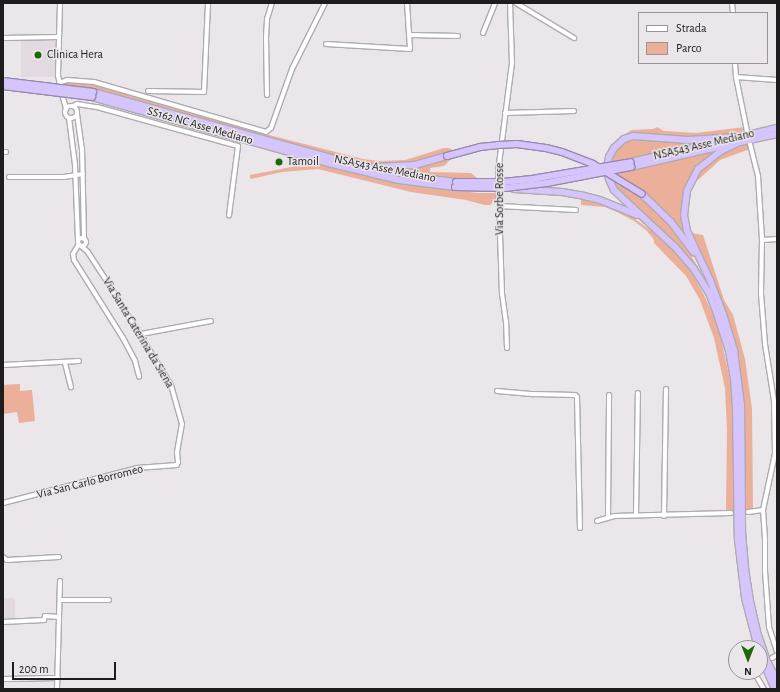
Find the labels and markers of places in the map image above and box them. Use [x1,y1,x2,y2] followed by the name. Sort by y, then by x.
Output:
[47,48,103,62] place label: Clinica Hera
[32,49,44,61] marker: Clinica Hera
[287,155,319,169] place label: Tamoil
[274,157,284,167] marker: Tamoil

